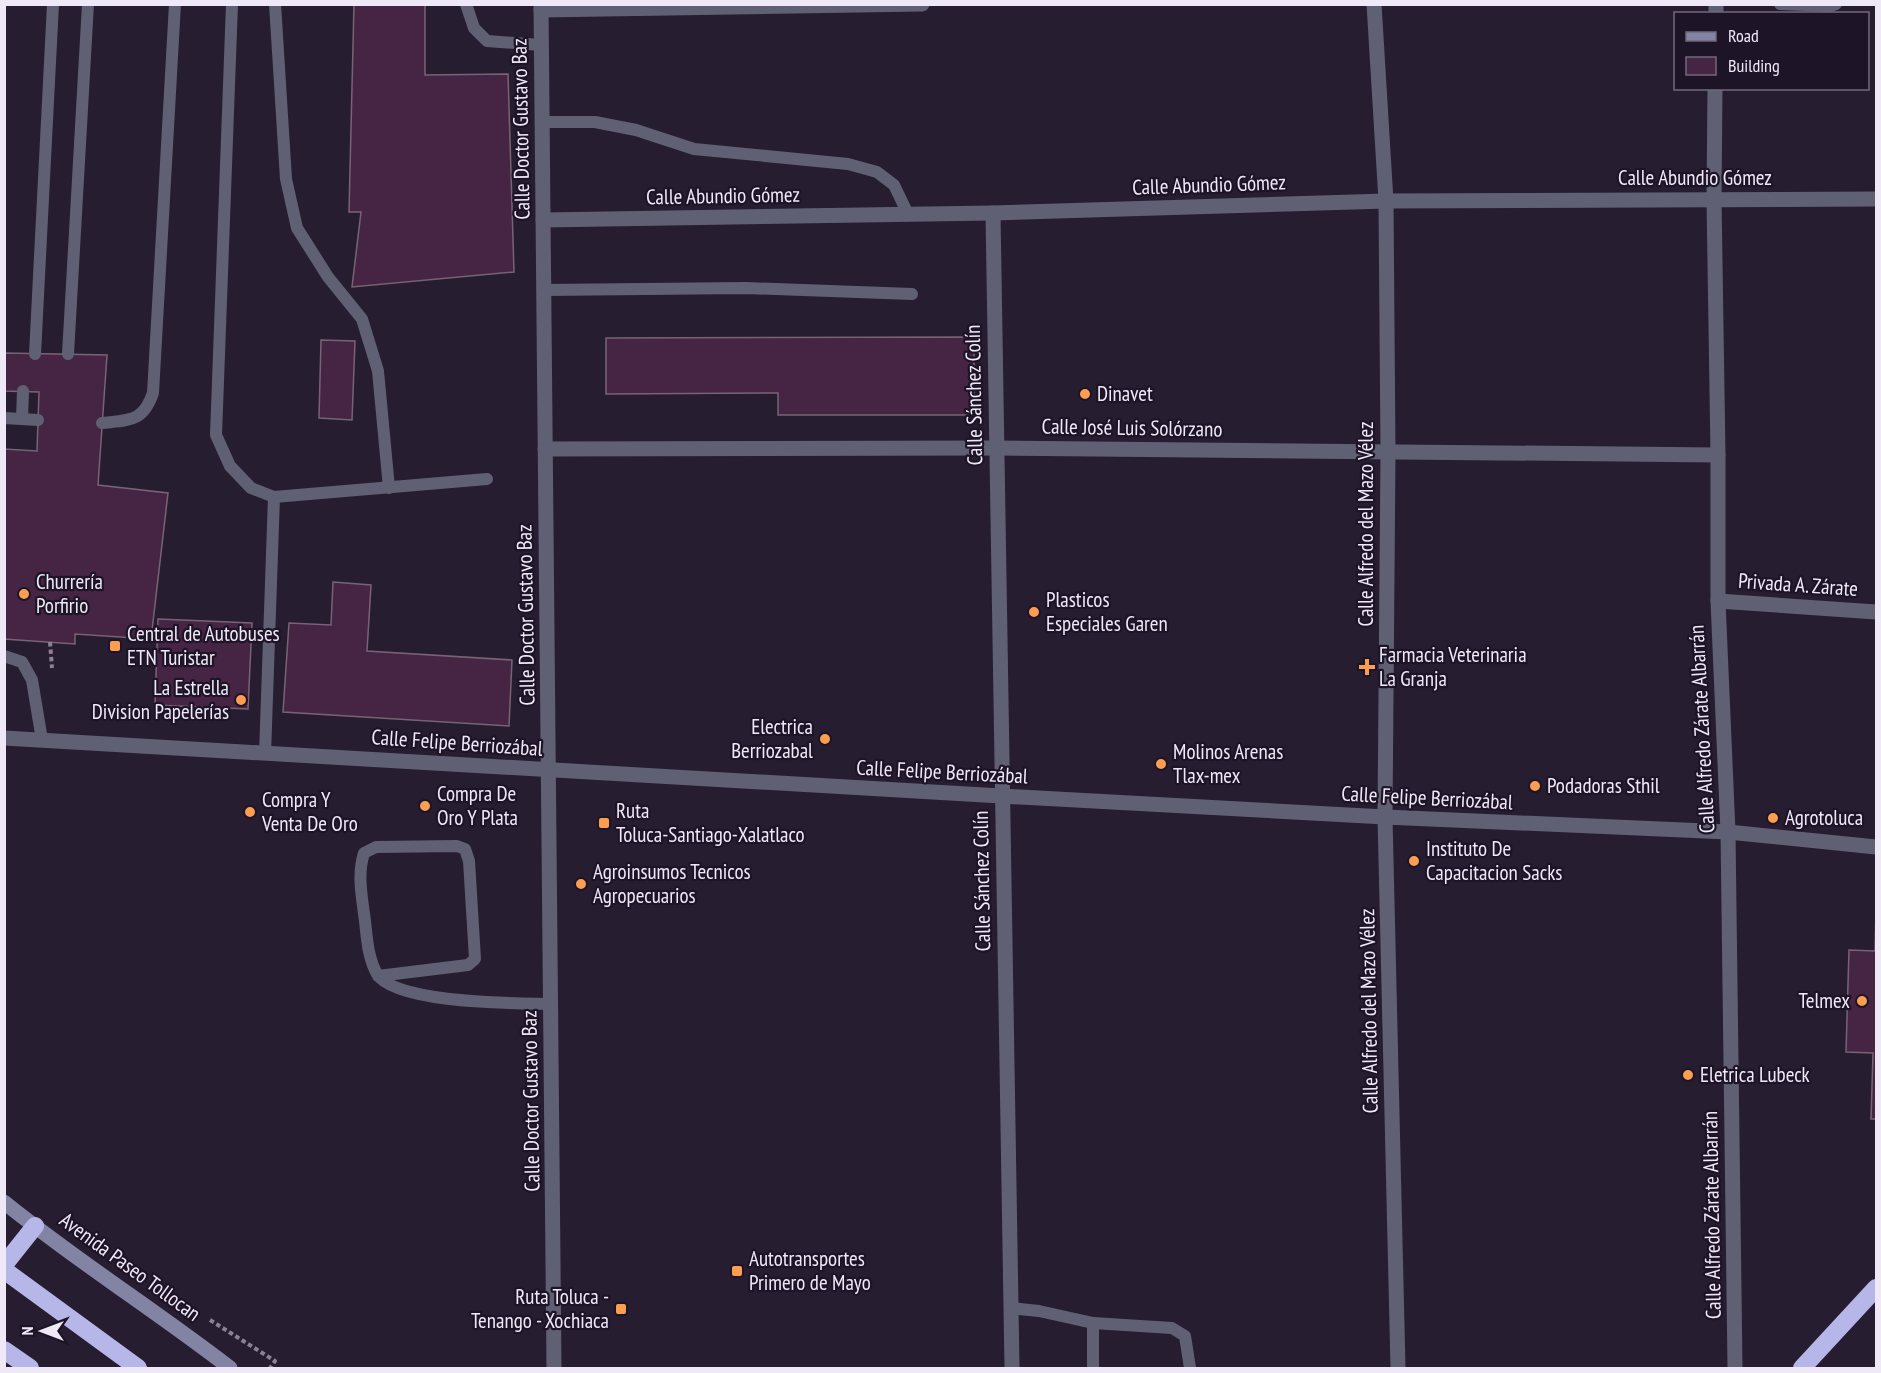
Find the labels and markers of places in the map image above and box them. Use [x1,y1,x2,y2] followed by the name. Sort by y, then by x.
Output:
[1097,380,1153,407] place label: Dinavet
[1078,387,1092,401] marker: Dinavet
[36,568,103,619] place label: Churrería Porfirio
[1046,586,1168,637] place label: Plasticos Especiales Garen
[17,587,31,601] marker: Churrería Porfirio
[1027,605,1041,619] marker: Plasticos Especiales Garen
[127,620,280,671] place label: Central de Autobuses ETN Turistar
[108,639,122,653] marker: Central de Autobuses ETN Turistar
[1379,641,1527,692] place label: Farmacia Veterinaria La Granja
[1360,660,1374,674] marker: Farmacia Veterinaria La Granja
[92,674,229,725] place label: La Estrella Division Papelerías
[234,693,248,707] marker: La Estrella Division Papelerías
[731,713,813,764] place label: Electrica Berriozabal
[818,732,832,746] marker: Electrica Berriozabal
[1173,738,1283,789] place label: Molinos Arenas Tlax-mex
[1154,757,1168,771] marker: Molinos Arenas Tlax-mex
[1547,772,1660,799] place label: Podadoras Sthil
[1528,779,1542,793] marker: Podadoras Sthil
[437,780,518,831] place label: Compra De Oro Y Plata
[261,786,358,837] place label: Compra Y Venta De Oro
[616,797,805,848] place label: Ruta Toluca-Santiago-Xalatlaco
[418,799,432,813] marker: Compra De Oro Y Plata
[1785,804,1863,831] place label: Agrotoluca
[243,805,257,819] marker: Compra Y Venta De Oro
[1766,811,1780,825] marker: Agrotoluca
[597,816,611,830] marker: Ruta Toluca-Santiago-Xalatlaco
[1426,835,1562,886] place label: Instituto De Capacitacion Sacks
[1407,854,1421,868] marker: Instituto De Capacitacion Sacks
[593,858,751,909] place label: Agroinsumos Tecnicos Agropecuarios
[574,877,588,891] marker: Agroinsumos Tecnicos Agropecuarios
[1799,987,1850,1014] place label: Telmex
[1855,994,1869,1008] marker: Telmex
[1700,1061,1810,1088] place label: Eletrica Lubeck
[1681,1068,1695,1082] marker: Eletrica Lubeck
[749,1245,871,1296] place label: Autotransportes Primero de Mayo
[730,1264,744,1278] marker: Autotransportes Primero de Mayo
[471,1283,609,1334] place label: Ruta Toluca - Tenango - Xochiaca
[614,1302,628,1316] marker: Ruta Toluca - Tenango - Xochiaca

